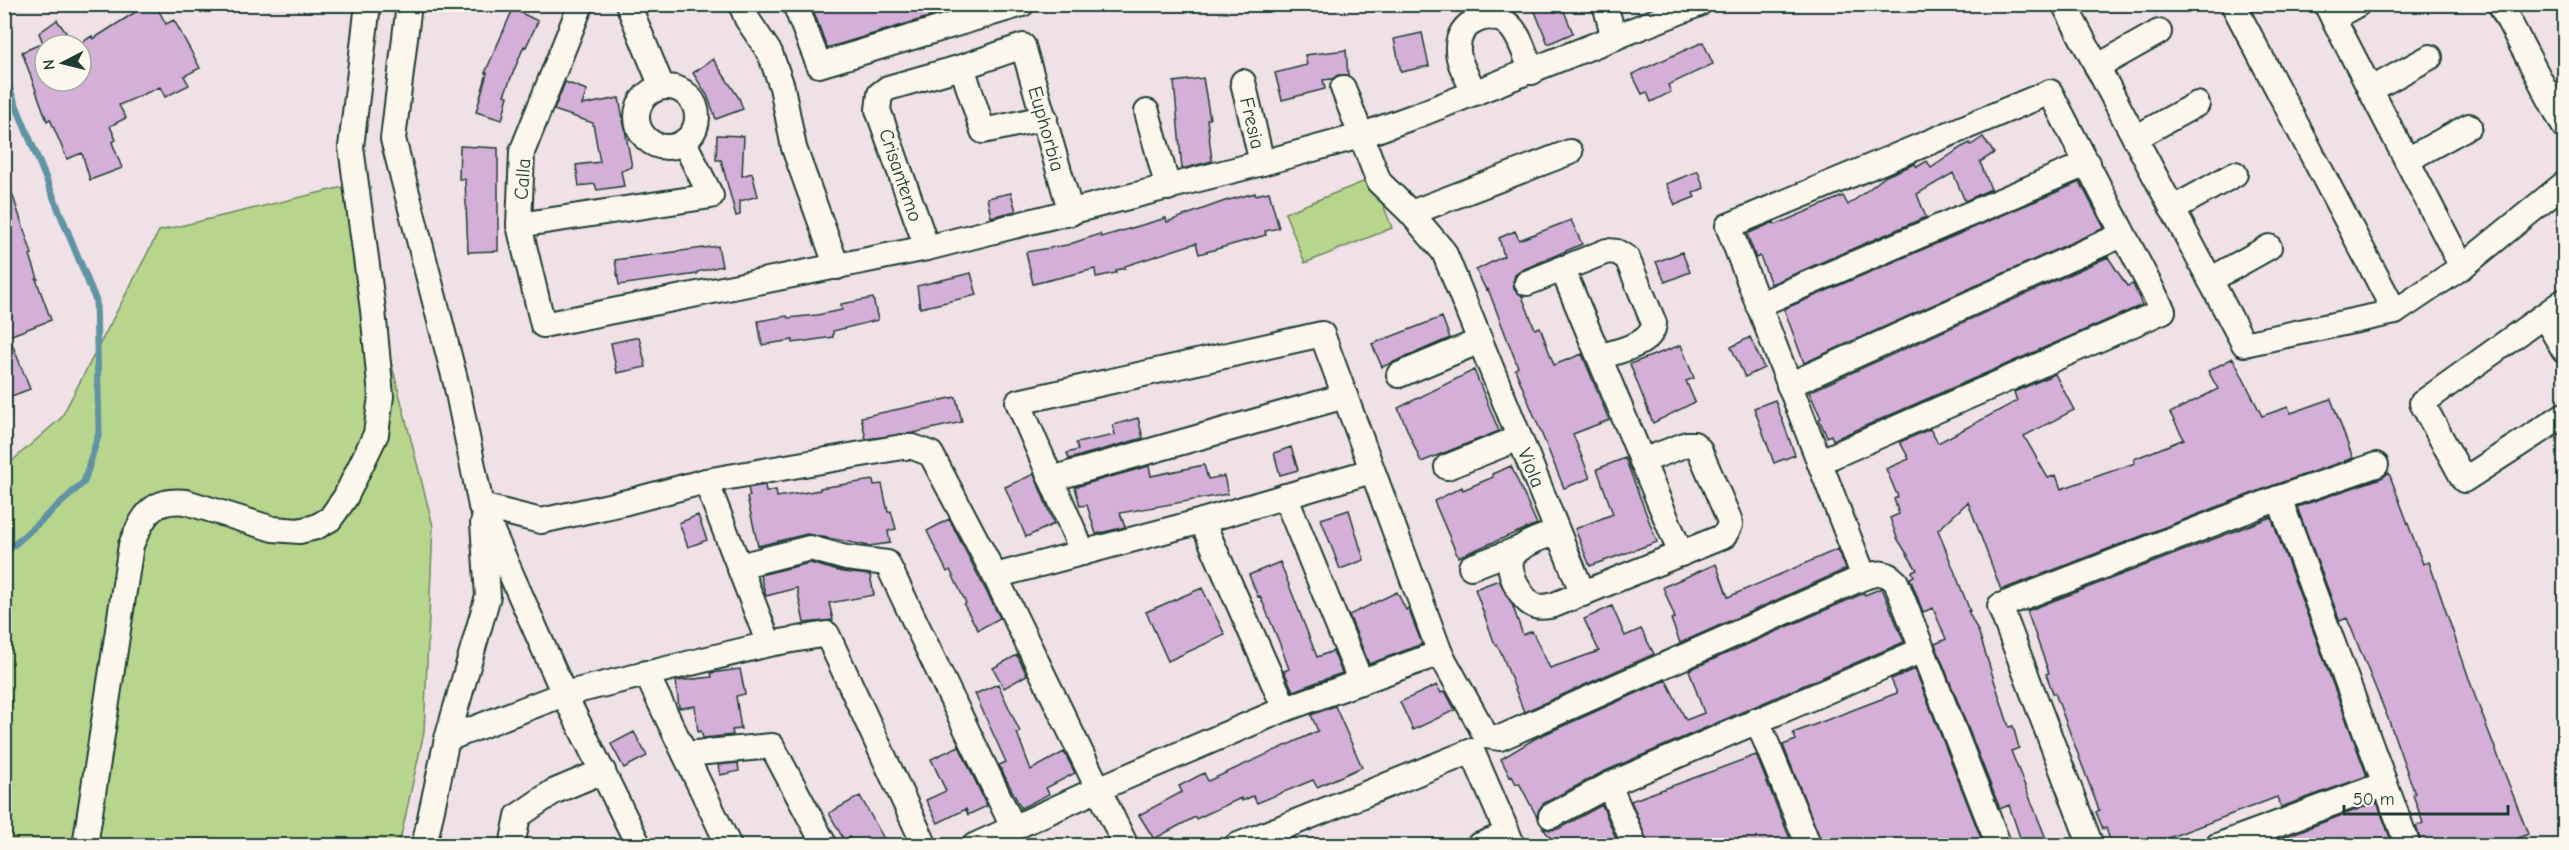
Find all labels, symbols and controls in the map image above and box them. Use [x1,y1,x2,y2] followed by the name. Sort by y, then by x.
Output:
[33,33,93,93] north arrow
[40,58,59,71] text: N
[1023,83,1069,174] street label: Euphorbia
[1235,95,1269,151] street label: Fresia
[874,126,927,225] street label: Crisantemo
[510,157,535,201] street label: Calla
[1513,445,1549,491] street label: Viola
[2344,778,2508,816] scale bar
[2353,789,2395,810] text: 50 m

